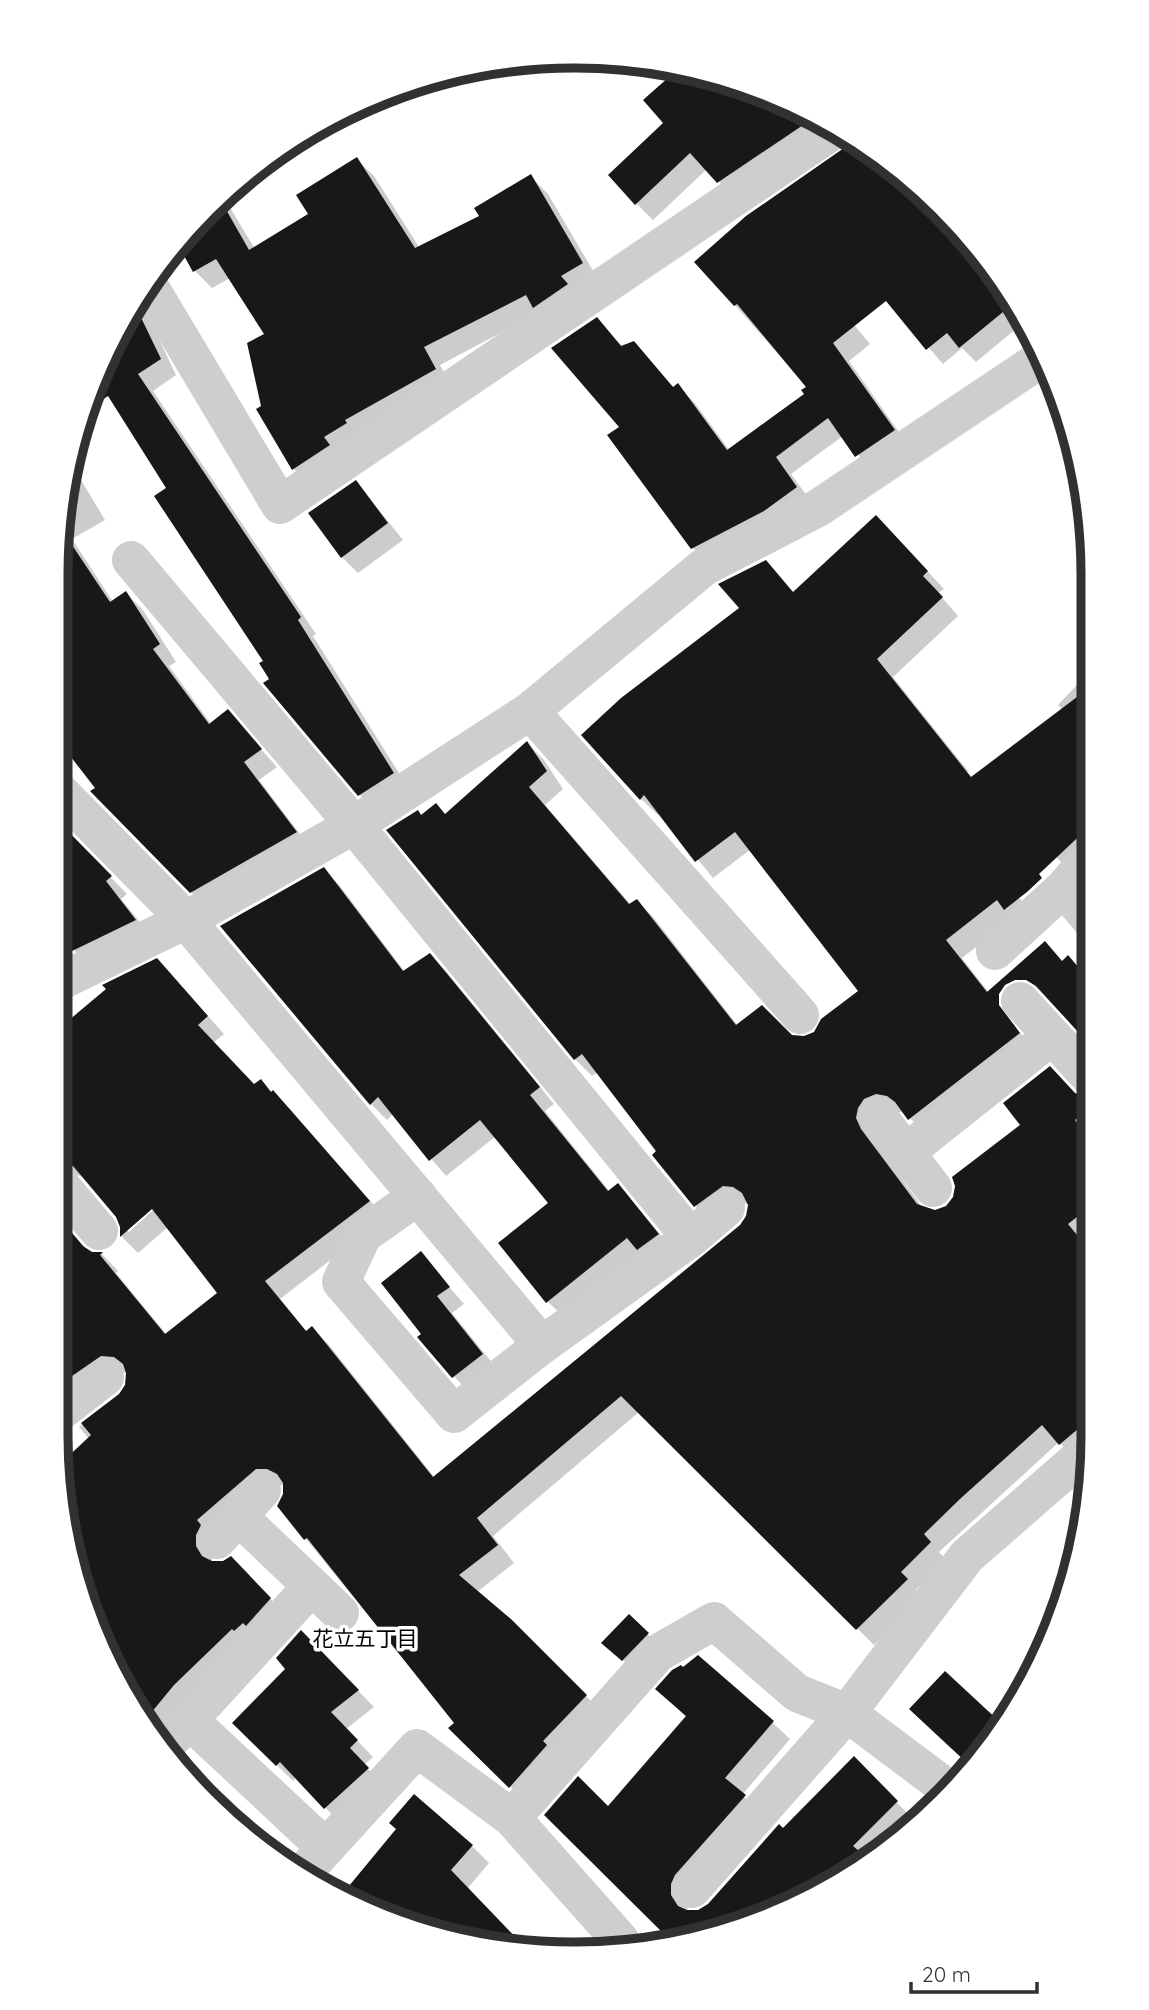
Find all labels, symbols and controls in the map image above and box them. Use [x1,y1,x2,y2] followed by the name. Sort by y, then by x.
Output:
[313,1625,418,1651] district label: 花立五丁目
[911,1951,1037,1995] scale bar
[922,1961,971,1987] text: 20 m

